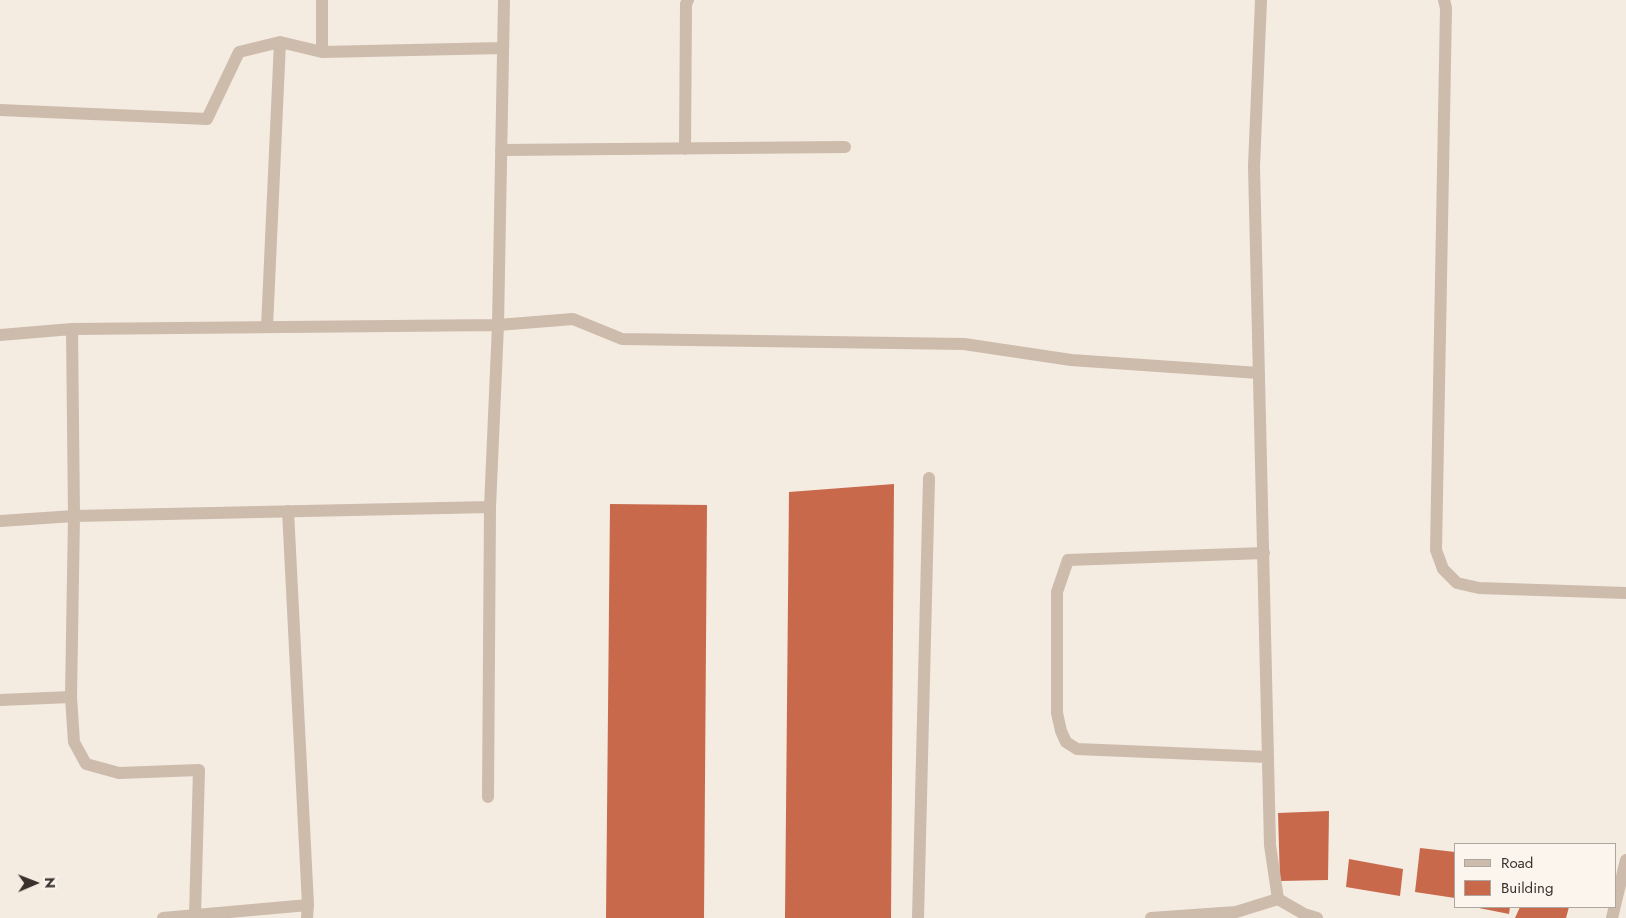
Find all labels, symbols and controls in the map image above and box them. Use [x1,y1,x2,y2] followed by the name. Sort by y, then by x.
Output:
[1454,843,1616,908] legend
[1501,852,1533,874] text: Road
[10,858,60,908] north arrow
[40,877,60,888] text: N
[1501,877,1553,899] text: Building

